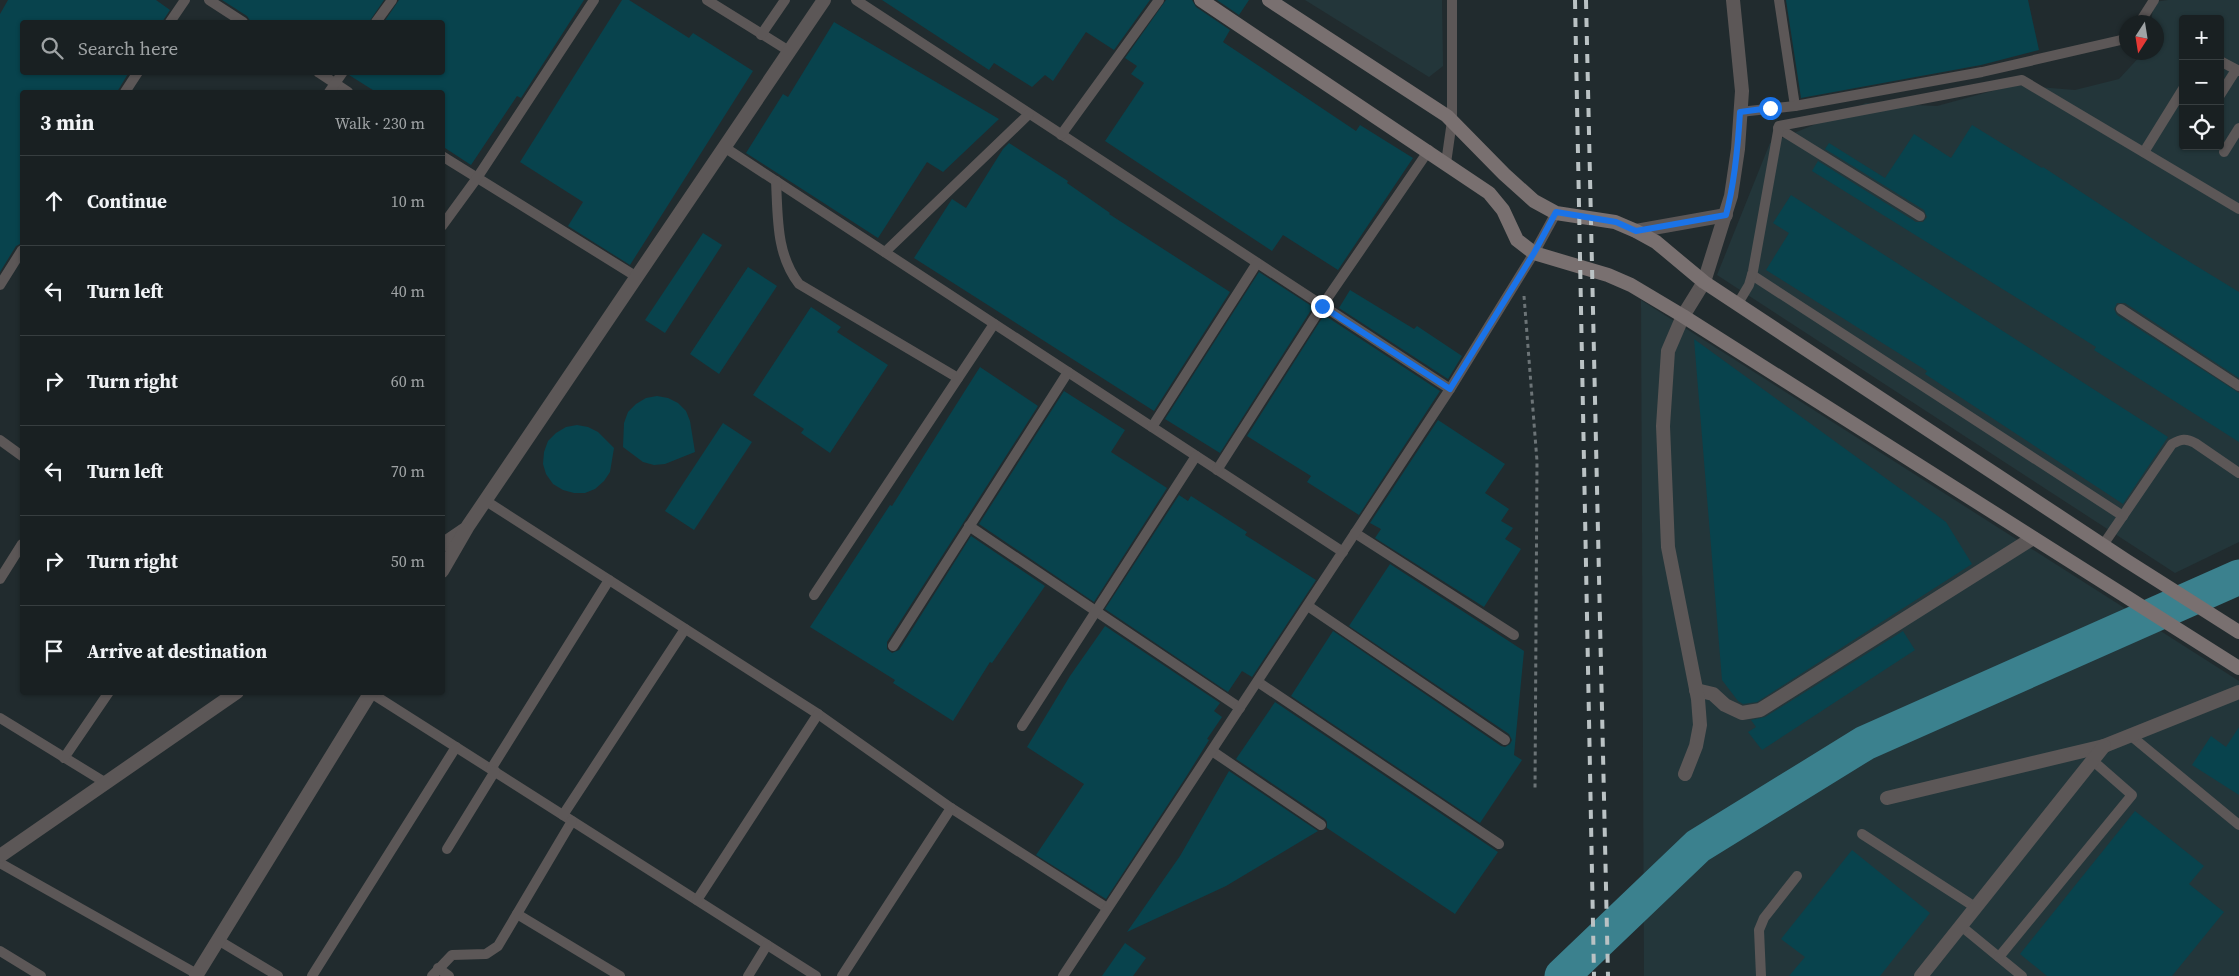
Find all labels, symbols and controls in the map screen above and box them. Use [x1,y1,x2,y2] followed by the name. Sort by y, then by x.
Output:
[2119,15,2164,60] north arrow
[2179,15,2224,150] map controls
[2179,15,2224,60] button: +
[20,20,445,75] search box
[38,34,66,62] icon: search
[78,35,178,61] text: Search here
[2179,60,2224,105] button: −
[1759,97,1782,120] route start
[2179,105,2224,150] button: locate
[40,108,95,137] text: 3 min
[335,112,425,134] text: Walk · 230 m
[40,187,68,215] icon: ahead
[87,188,167,214] text: Continue
[391,190,425,212] text: 10 m
[40,277,68,305] icon: left
[87,278,163,304] text: Turn left
[391,280,425,302] text: 40 m
[1311,295,1334,318] route end
[40,367,68,395] icon: right
[87,368,178,394] text: Turn right
[391,370,425,392] text: 60 m
[40,457,68,485] icon: left
[87,458,163,484] text: Turn left
[391,460,425,482] text: 70 m
[40,547,68,575] icon: right
[87,548,178,574] text: Turn right
[391,550,425,572] text: 50 m
[40,637,68,665] icon: arrive
[87,638,267,664] text: Arrive at destination

